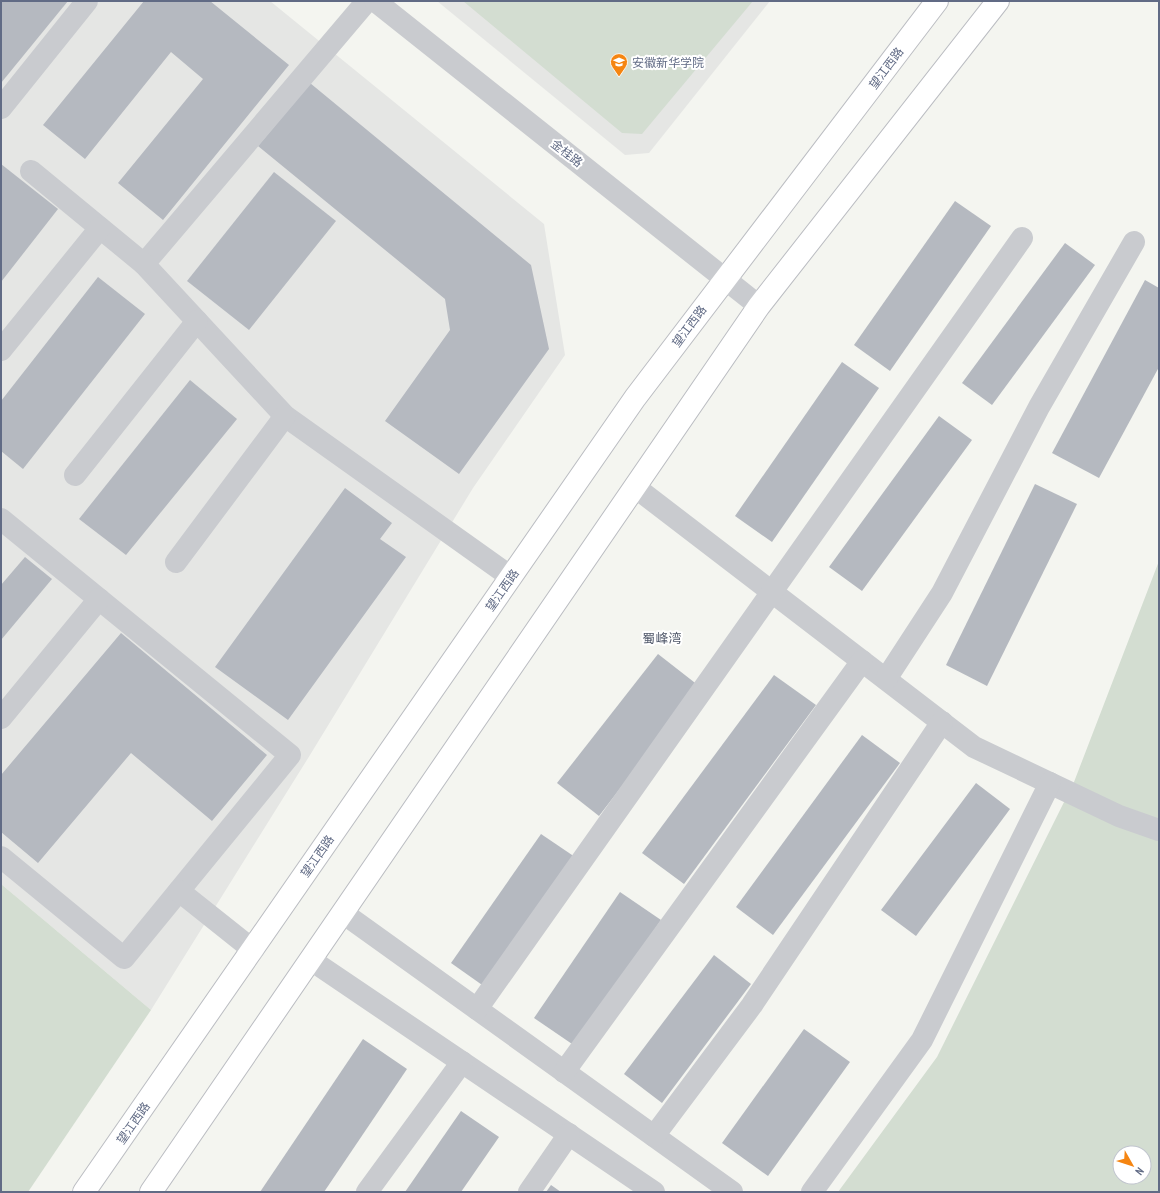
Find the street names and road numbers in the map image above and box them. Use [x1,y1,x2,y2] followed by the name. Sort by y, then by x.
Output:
[866,44,906,92] street label: 望江西路
[548,136,586,170] street label: 金桂路
[669,302,709,350] street label: 望江西路
[482,566,522,614] street label: 望江西路
[297,832,337,880] street label: 望江西路
[113,1099,153,1147] street label: 望江西路

